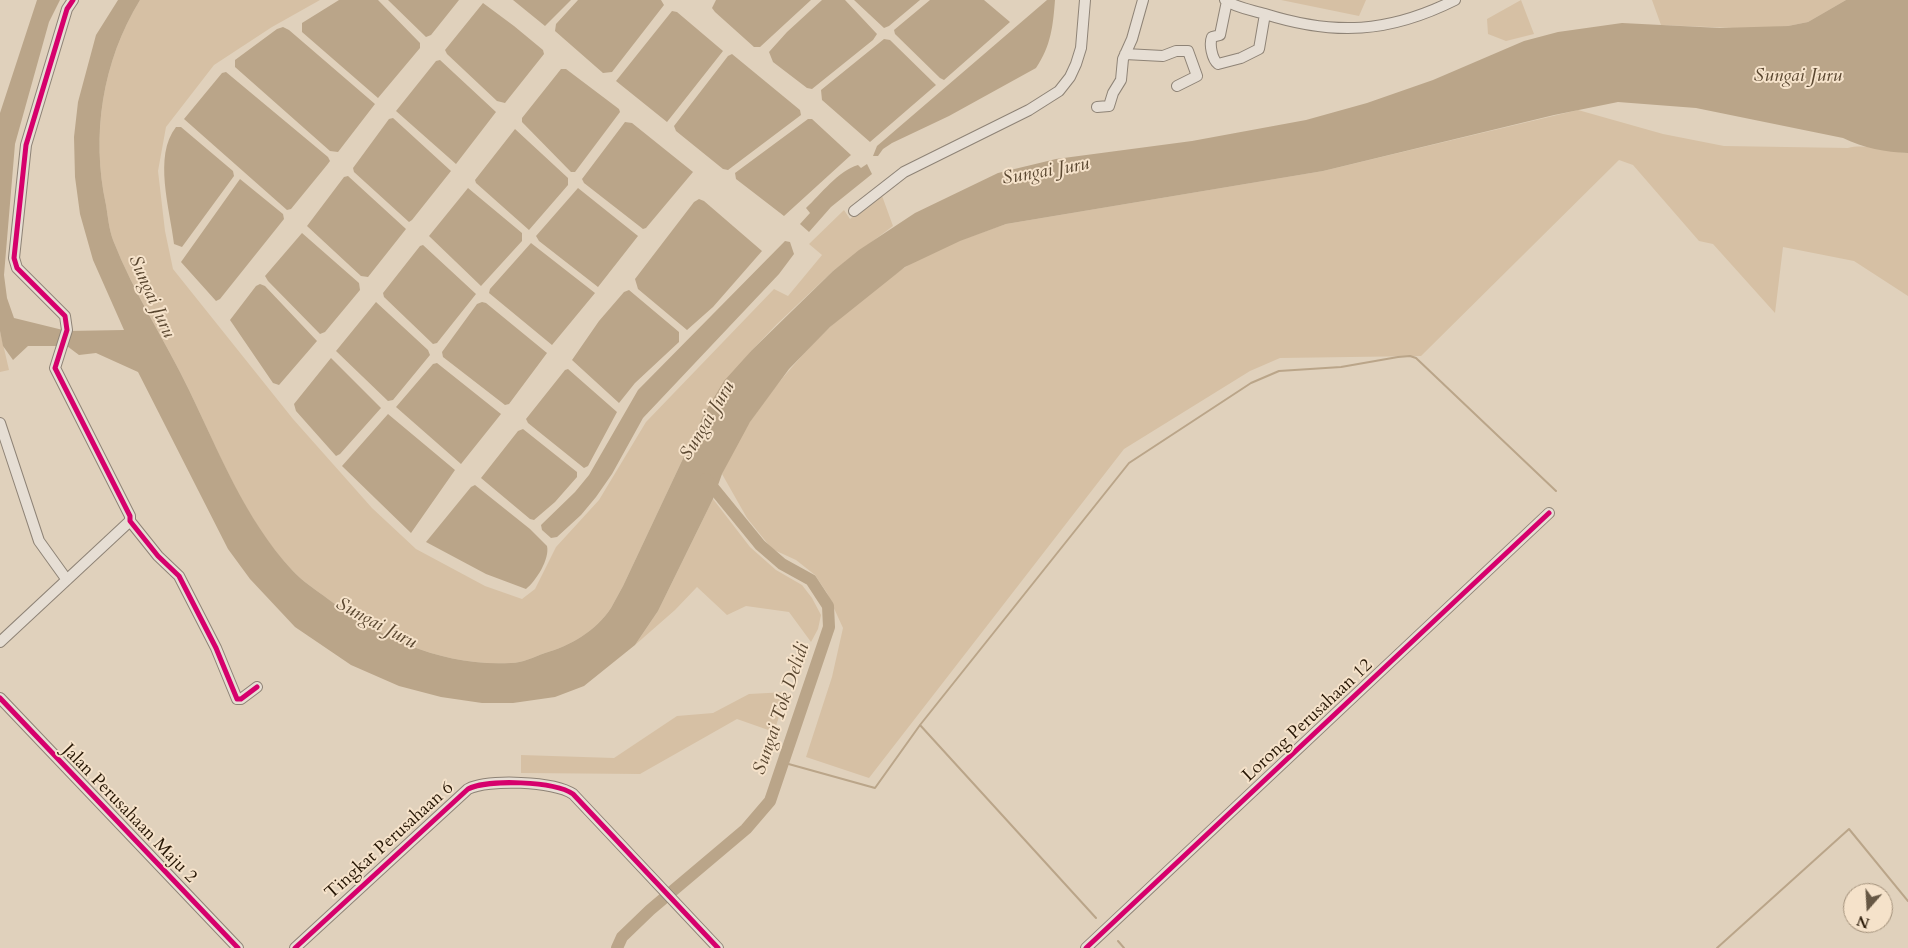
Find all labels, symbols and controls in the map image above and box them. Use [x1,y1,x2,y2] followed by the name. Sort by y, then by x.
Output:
[1754,66,1842,88] water label: Sungai Juru
[1001,153,1091,191] water label: Sungai Juru
[123,252,179,342] water label: Sungai Juru
[675,377,741,465] water label: Sungai Juru
[332,593,420,655] water label: Sungai Juru
[749,640,815,778] water label: Sungai Tok Delidi
[1238,655,1378,787] street label: Lorong Perusahaan 12
[57,740,201,888] street label: Jalan Perusahaan Maju 2
[321,778,459,904] street label: Tingkat Perusahaan 6
[1843,883,1893,933] north arrow
[1854,911,1872,933] text: N

